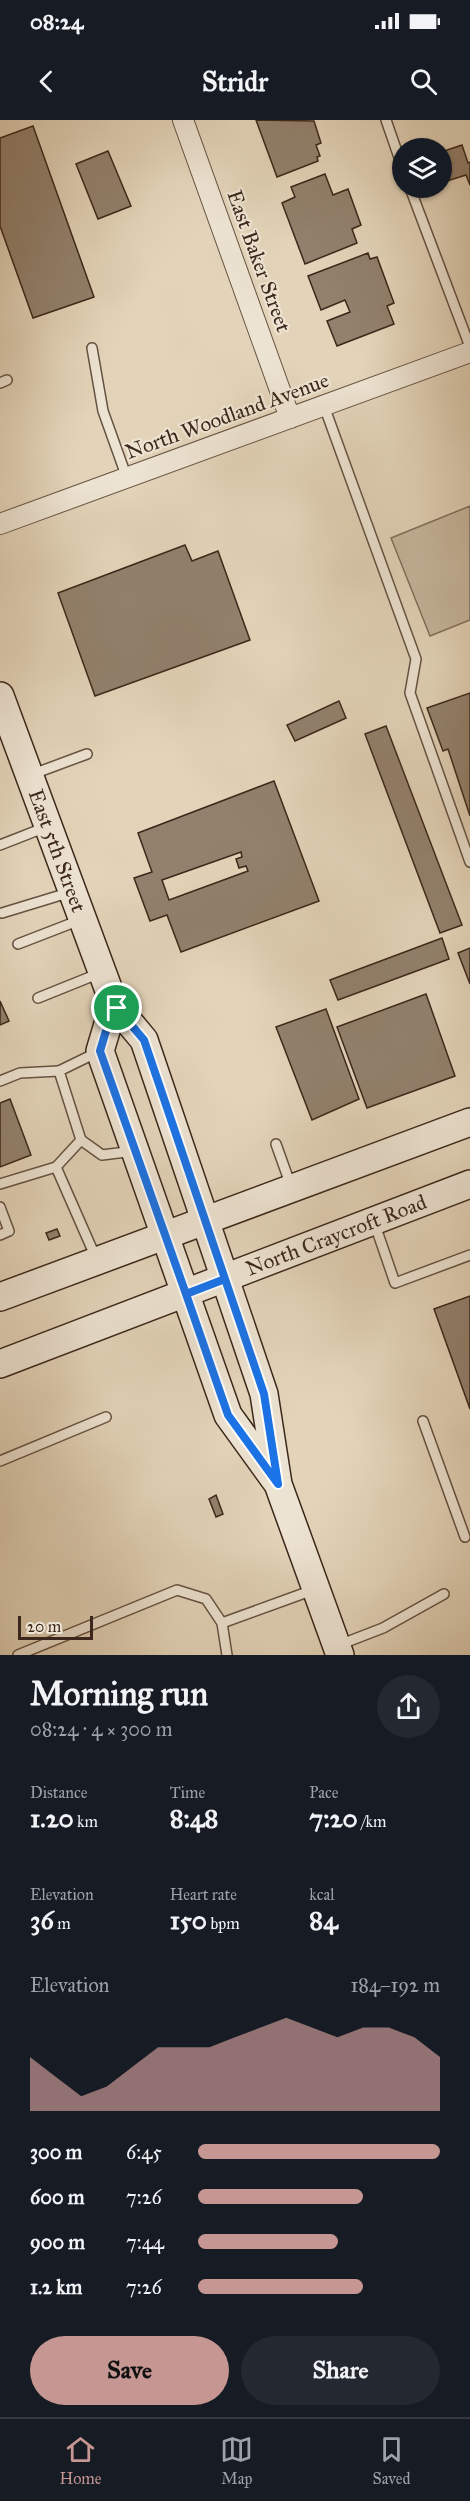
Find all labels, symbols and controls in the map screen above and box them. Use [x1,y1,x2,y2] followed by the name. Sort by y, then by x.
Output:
[30,8,83,35] text: 08:24
[30,65,63,98] icon: back
[202,65,268,98] text: Stridr
[407,65,440,98] icon: search
[392,138,452,198] map controls
[392,138,452,198] button: layers
[221,186,297,336] street label: East Baker Street
[122,367,333,465] street label: North Woodland Avenue
[23,786,92,916] street label: East 5th Street
[91,982,142,1033] pin
[100,991,133,1024] icon: arrive
[242,1189,431,1282] street label: North Craycroft Road
[18,1613,93,1640] scale bar
[27,1617,61,1636] text: 20 m
[30,1674,208,1714] text: Morning run
[377,1675,440,1738] button: share
[30,1717,173,1741] text: 08:24 · 4 × 300 m
[30,1783,87,1802] text: Distance
[170,1783,205,1802] text: Time
[309,1783,338,1802] text: Pace
[30,1802,74,1834] text: 1.20
[170,1802,218,1834] text: 8:48
[309,1802,358,1834] text: 7:20
[74,1812,98,1831] text: km
[358,1812,386,1831] text: /km
[30,1885,94,1904] text: Elevation
[170,1885,237,1904] text: Heart rate
[309,1885,334,1904] text: kcal
[30,1904,54,1936] text: 36
[170,1904,207,1936] text: 150
[309,1904,338,1936] text: 84
[54,1914,71,1933] text: m
[207,1914,240,1933] text: bpm
[30,1973,109,1997] text: Elevation
[350,1973,440,1997] text: 184–192 m
[30,2140,82,2164] text: 300 m
[126,2140,162,2164] text: 6:45
[30,2185,85,2209] text: 600 m
[126,2185,162,2209] text: 7:26
[30,2230,85,2254] text: 900 m
[126,2230,164,2254] text: 7:44
[30,2275,82,2299] text: 1.2 km
[126,2275,162,2299] text: 7:26
[30,2336,229,2405] button: Save
[241,2336,440,2405] button: Share
[60,2433,101,2488] tab: Home
[220,2433,253,2488] tab: Map
[372,2433,410,2488] tab: Saved

